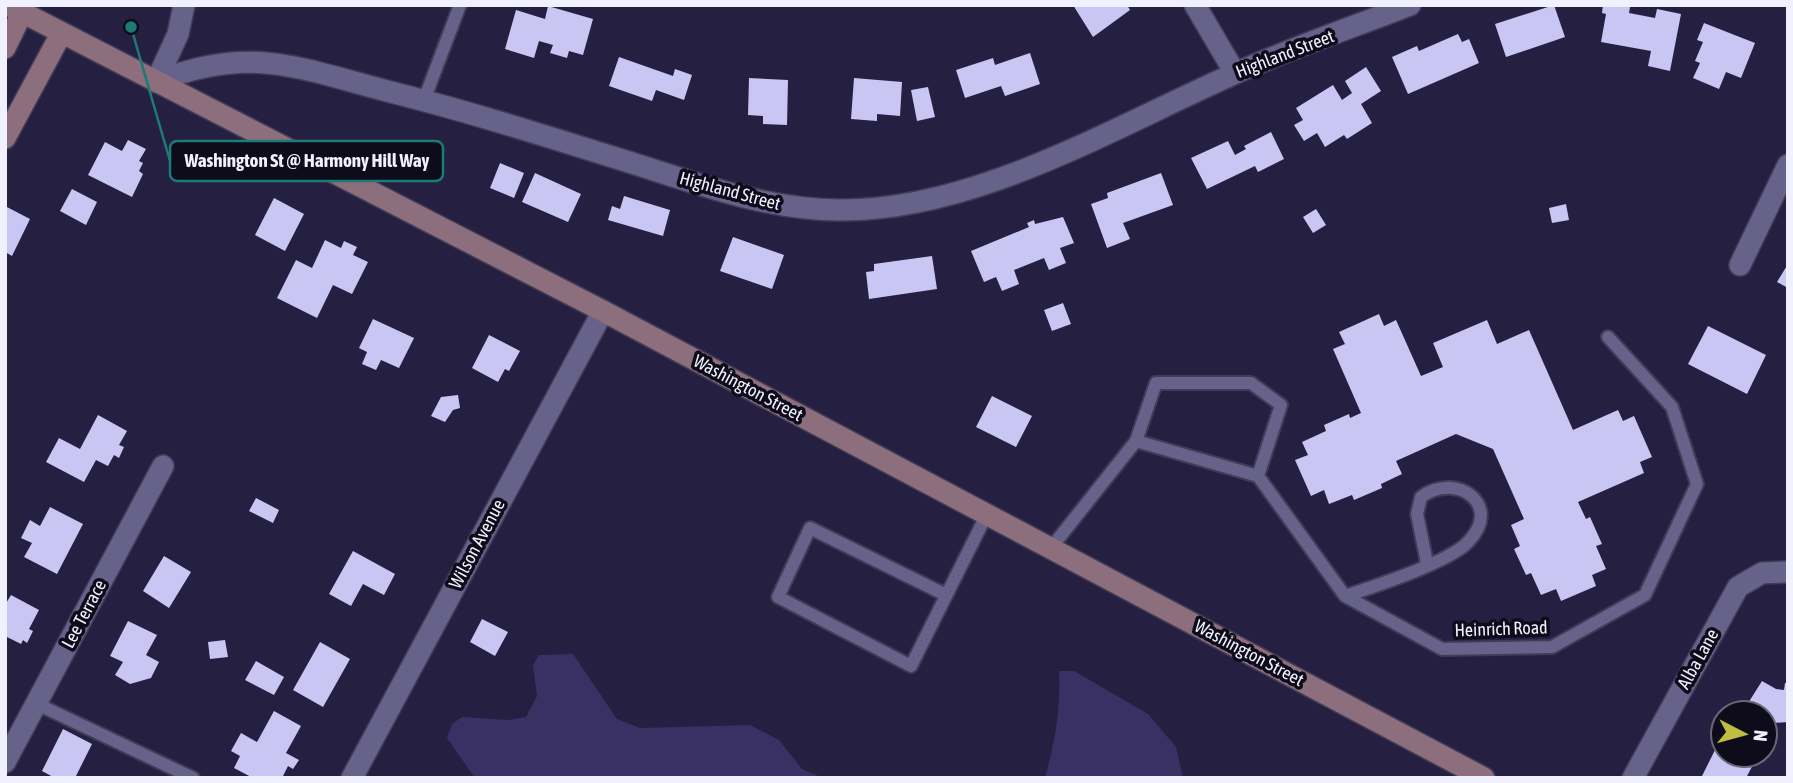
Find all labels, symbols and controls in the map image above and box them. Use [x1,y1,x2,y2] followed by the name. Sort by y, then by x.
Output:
[1233,25,1337,82] street label: Highland Street
[170,141,443,181] callout: Washington St @ Harmony Hill Way
[184,149,430,171] text: Washington St @ Harmony Hill Way
[677,167,783,214] street label: Highland Street
[690,350,806,425] street label: Washington Street
[444,496,509,592] street label: Wilson Avenue
[57,576,110,651] street label: Lee Terrace
[1191,615,1307,690] street label: Washington Street
[1454,616,1548,641] street label: Heinrich Road
[1673,625,1723,692] street label: Alba Lane
[1709,699,1779,769] north arrow
[1749,729,1772,743] text: N

